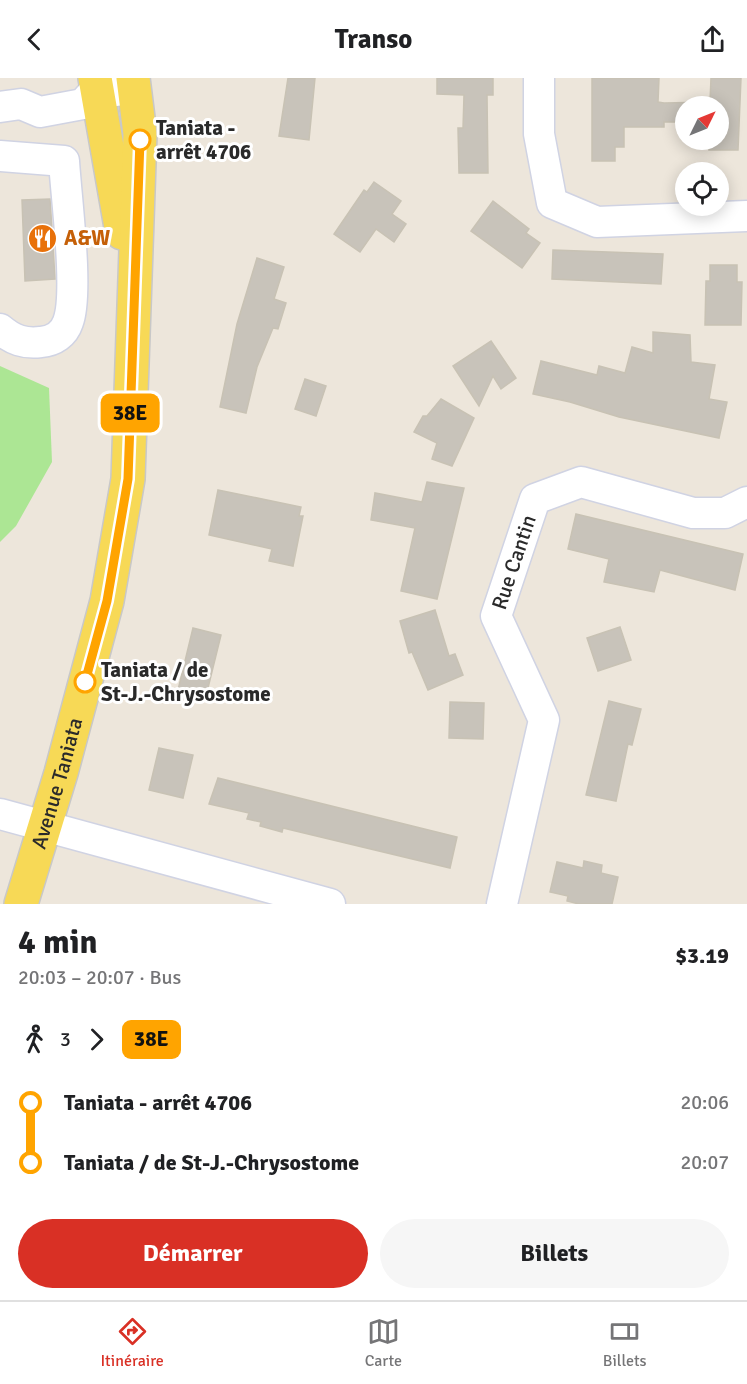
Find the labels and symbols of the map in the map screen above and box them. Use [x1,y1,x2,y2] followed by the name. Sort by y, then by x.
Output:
[675,96,729,150] north arrow
[156,115,251,165] place label: Taniata - arrêt 4706
[129,129,151,151] marker: Taniata - arrêt 4706
[27,222,59,254] restaurant icon: A&W
[64,225,110,251] place label: A&W
[96,394,164,432] line badge: 38E
[486,512,542,613] street label: Rue Cantin
[101,657,271,707] place label: Taniata / de St-J.-Chrysostome
[74,671,96,693] marker: Taniata / de St-J.-Chrysostome
[26,715,88,852] street label: Avenue Taniata

